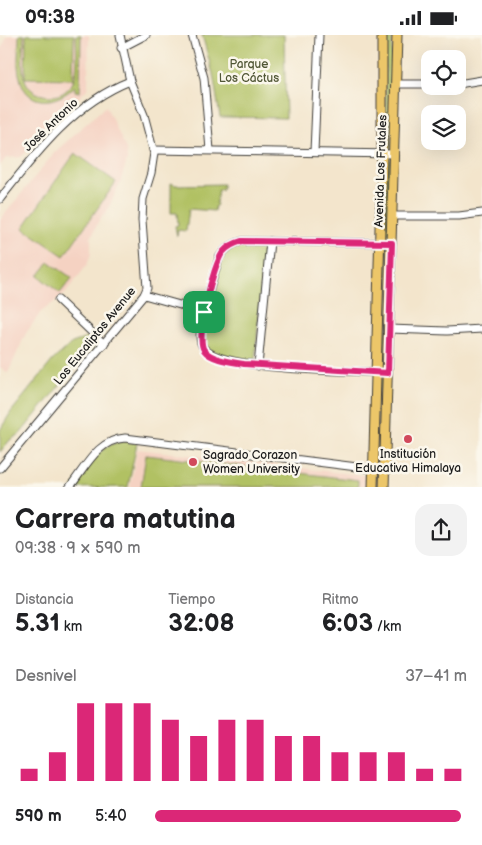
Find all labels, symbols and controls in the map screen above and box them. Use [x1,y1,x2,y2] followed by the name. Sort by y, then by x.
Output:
[25,6,75,29] text: 09:38
[421,50,466,150] map controls
[421,50,466,95] button: locate
[219,57,279,86] park label: Parque Los Cáctus
[21,95,81,155] street label: José Antonio
[421,105,466,150] button: layers
[372,114,390,228] street label: Avenida Los Frutales
[51,284,139,388] street label: Los Eucaliptos Avenue
[183,291,225,333] pin
[190,298,218,326] icon: arrive
[402,433,414,445] marker: Institución Educativa Himalaya
[355,447,461,476] place label: Institución Educativa Himalaya
[203,448,301,477] place label: Sagrado Corazon Women University
[187,456,199,468] marker: Sagrado Corazon Women University
[15,503,236,536] text: Carrera matutina
[415,504,467,556] button: share
[15,539,140,558] text: 09:38 · 9 × 590 m
[15,591,74,608] text: Distancia
[168,591,215,608] text: Tiempo
[322,591,359,608] text: Ritmo
[15,608,60,639] text: 5.31
[168,608,235,639] text: 32:08
[322,608,373,639] text: 6:03
[60,618,82,635] text: km
[373,618,402,635] text: /km
[15,667,77,686] text: Desnivel
[405,667,467,686] text: 37–41 m
[15,807,62,826] text: 590 m
[95,807,127,826] text: 5:40

